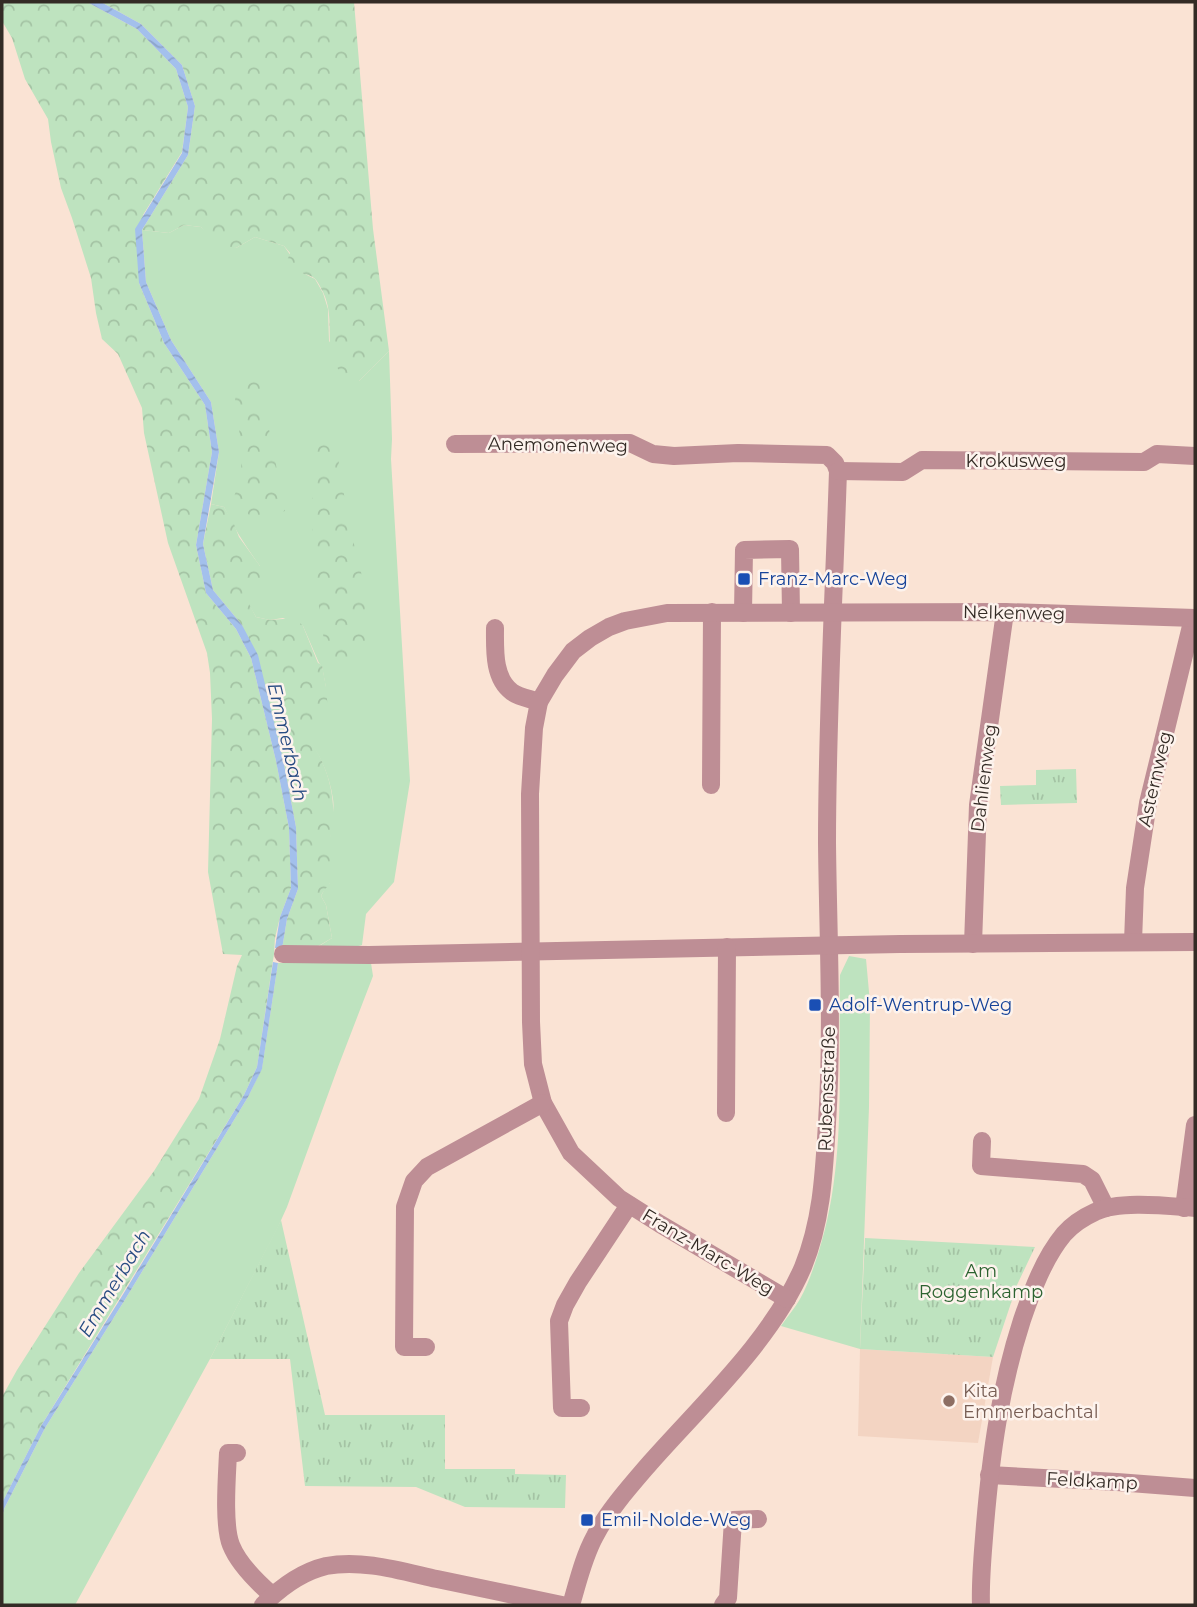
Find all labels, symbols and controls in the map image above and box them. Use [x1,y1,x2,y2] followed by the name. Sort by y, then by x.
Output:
[488,433,628,457] street label: Anemonenweg
[966,450,1066,472] street label: Krokusweg
[758,568,908,590] place label: Franz-Marc-Weg
[736,571,752,587] marker: Franz-Marc-Weg
[963,601,1065,625] street label: Nelkenweg
[263,681,312,804] water label: Emmerbach
[966,723,1002,833] street label: Dahlienweg
[1133,729,1177,829] street label: Asternweg
[829,994,1012,1016] place label: Adolf-Wentrup-Weg
[807,997,823,1013] marker: Adolf-Wentrup-Weg
[814,1026,840,1152] street label: Rubensstraße
[638,1204,778,1300] street label: Franz-Marc-Weg
[73,1225,155,1341] water label: Emmerbach
[919,1260,1043,1303] park label: Am Roggenkamp
[963,1380,1099,1423] place label: Kita Emmerbachtal
[941,1393,957,1409] marker: Kita Emmerbachtal
[1046,1468,1138,1494] street label: Feldkamp
[601,1509,751,1531] place label: Emil-Nolde-Weg
[579,1512,595,1528] marker: Emil-Nolde-Weg

